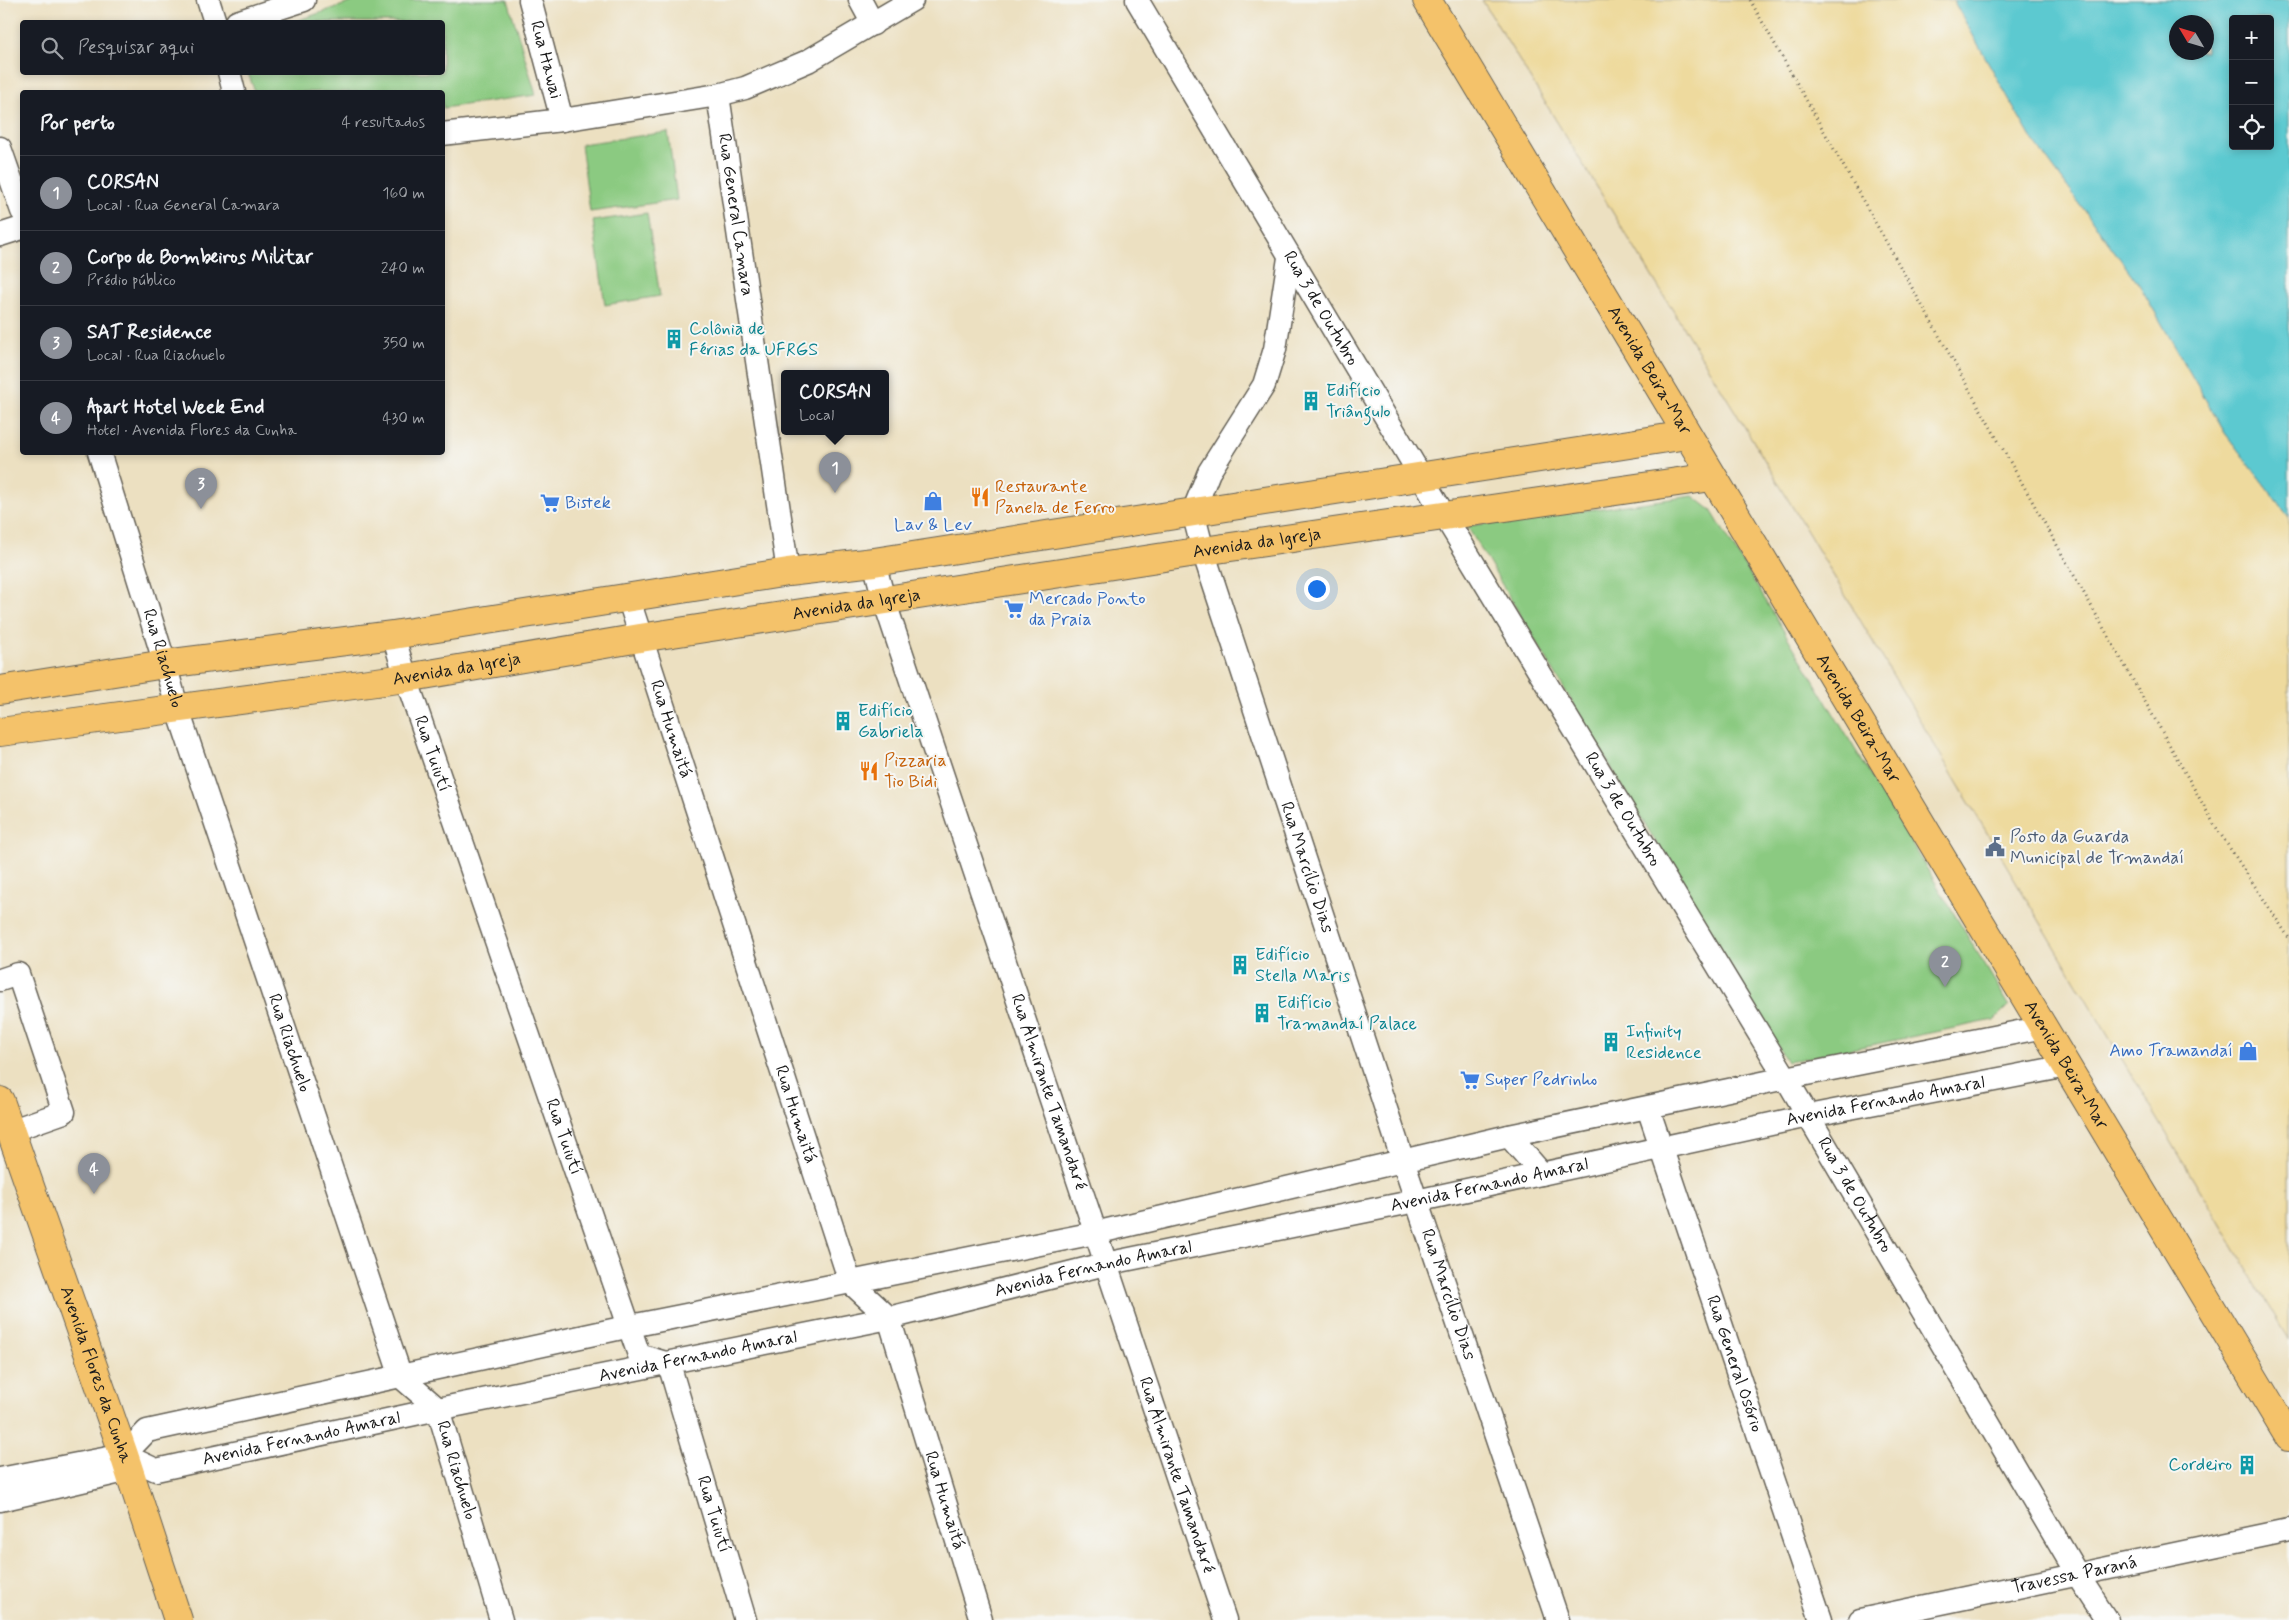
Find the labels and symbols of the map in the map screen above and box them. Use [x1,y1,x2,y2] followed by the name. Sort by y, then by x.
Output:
[2169,15,2214,60] north arrow
[524,18,568,102] street label: Rua Hawai
[712,132,759,298] street label: Rua General Camara
[1277,246,1364,370] street label: Rua 3 de Outubro
[1601,301,1698,440] street label: Avenida Beira-Mar
[689,317,818,362] place label: Colônia de Férias da UFRGS
[663,328,685,350] building icon: Colônia de Férias da UFRGS
[1326,379,1391,426] place label: Edifício Triângulo
[1300,390,1322,412] building icon: Edifício Triângulo
[819,452,851,493] pin: 1
[185,468,217,509] pin: 3
[995,475,1115,520] place label: Restaurante Panela de Ferro
[969,486,991,508] restaurant icon: Restaurante Panela de Ferro
[922,490,944,512] shop icon: Lav & Lev
[565,491,611,515] place label: Bistek
[539,492,561,514] supermarket icon: Bistek
[894,513,972,537] place label: Lav & Lev
[1191,522,1323,564] street label: Avenida da Igreja
[1304,576,1330,602] your location
[791,583,922,626] street label: Avenida da Igreja
[1029,587,1146,632] place label: Mercado Ponto da Praia
[1003,598,1025,620] supermarket icon: Mercado Ponto da Praia
[137,606,189,711] street label: Rua Riachuelo
[391,647,523,692] street label: Avenida da Igreja
[1810,650,1906,788] street label: Avenida Beira-Mar
[644,677,698,781] street label: Rua Humaitá
[858,699,924,744] place label: Edifício Gabriela
[832,710,854,732] building icon: Edifício Gabriela
[408,712,456,795] street label: Rua Tuiutí
[1579,748,1667,871] street label: Rua 3 de Outubro
[884,749,947,794] place label: Pizzaria Tio Bidi
[858,760,880,782] restaurant icon: Pizzaria Tio Bidi
[1274,799,1339,936] street label: Rua Marcílio Dias
[2010,825,2184,870] place label: Posto da Guarda Municipal de Trmandaí
[1984,836,2006,858] public building icon: Posto da Guarda Municipal de Trmandaí
[1255,943,1350,988] place label: Edifício Stella Maris
[1929,946,1961,987] pin: 2
[1229,954,1251,976] building icon: Edifício Stella Maris
[262,991,317,1095] street label: Rua Riachuelo
[1005,991,1092,1193] street label: Rua Almirante Tamandaré
[1277,991,1417,1036] place label: Edifício Tramandaí Palace
[2018,996,2114,1135] street label: Avenida Beira-Mar
[1251,1002,1273,1024] building icon: Edifício Tramandaí Palace
[1626,1020,1702,1065] place label: Infinity Residence
[1600,1031,1622,1053] building icon: Infinity Residence
[2109,1039,2233,1063] place label: Amo Tramandaí
[2237,1040,2259,1062] shop icon: Amo Tramandaí
[769,1062,823,1167] street label: Rua Humaitá
[1485,1068,1597,1092] place label: Super Pedrinho
[1459,1069,1481,1091] supermarket icon: Super Pedrinho
[1784,1070,1987,1132] street label: Avenida Fernando Amaral
[539,1095,588,1178] street label: Rua Tuiutí
[1811,1133,1898,1257] street label: Rua 3 de Outubro
[1388,1152,1591,1218] street label: Avenida Fernando Amaral
[78,1153,110,1194] pin: 4
[1415,1226,1481,1363] street label: Rua Marcílio Dias
[992,1235,1194,1303] street label: Avenida Fernando Amaral
[54,1283,138,1466] street label: Avenida Flores da Cunha
[1700,1292,1769,1435] street label: Rua General Osório
[597,1325,799,1388] street label: Avenida Fernando Amaral
[1133,1374,1220,1576] street label: Rua Almirante Tamandaré
[200,1406,402,1472] street label: Avenida Fernando Amaral
[430,1418,482,1523] street label: Rua Riachuelo
[918,1448,971,1553] street label: Rua Humaitá
[2168,1453,2232,1477] place label: Cordeiro
[2236,1454,2258,1476] building icon: Cordeiro
[691,1473,736,1556] street label: Rua Tuiutí
[2009,1550,2139,1600] street label: Travessa Paraná

